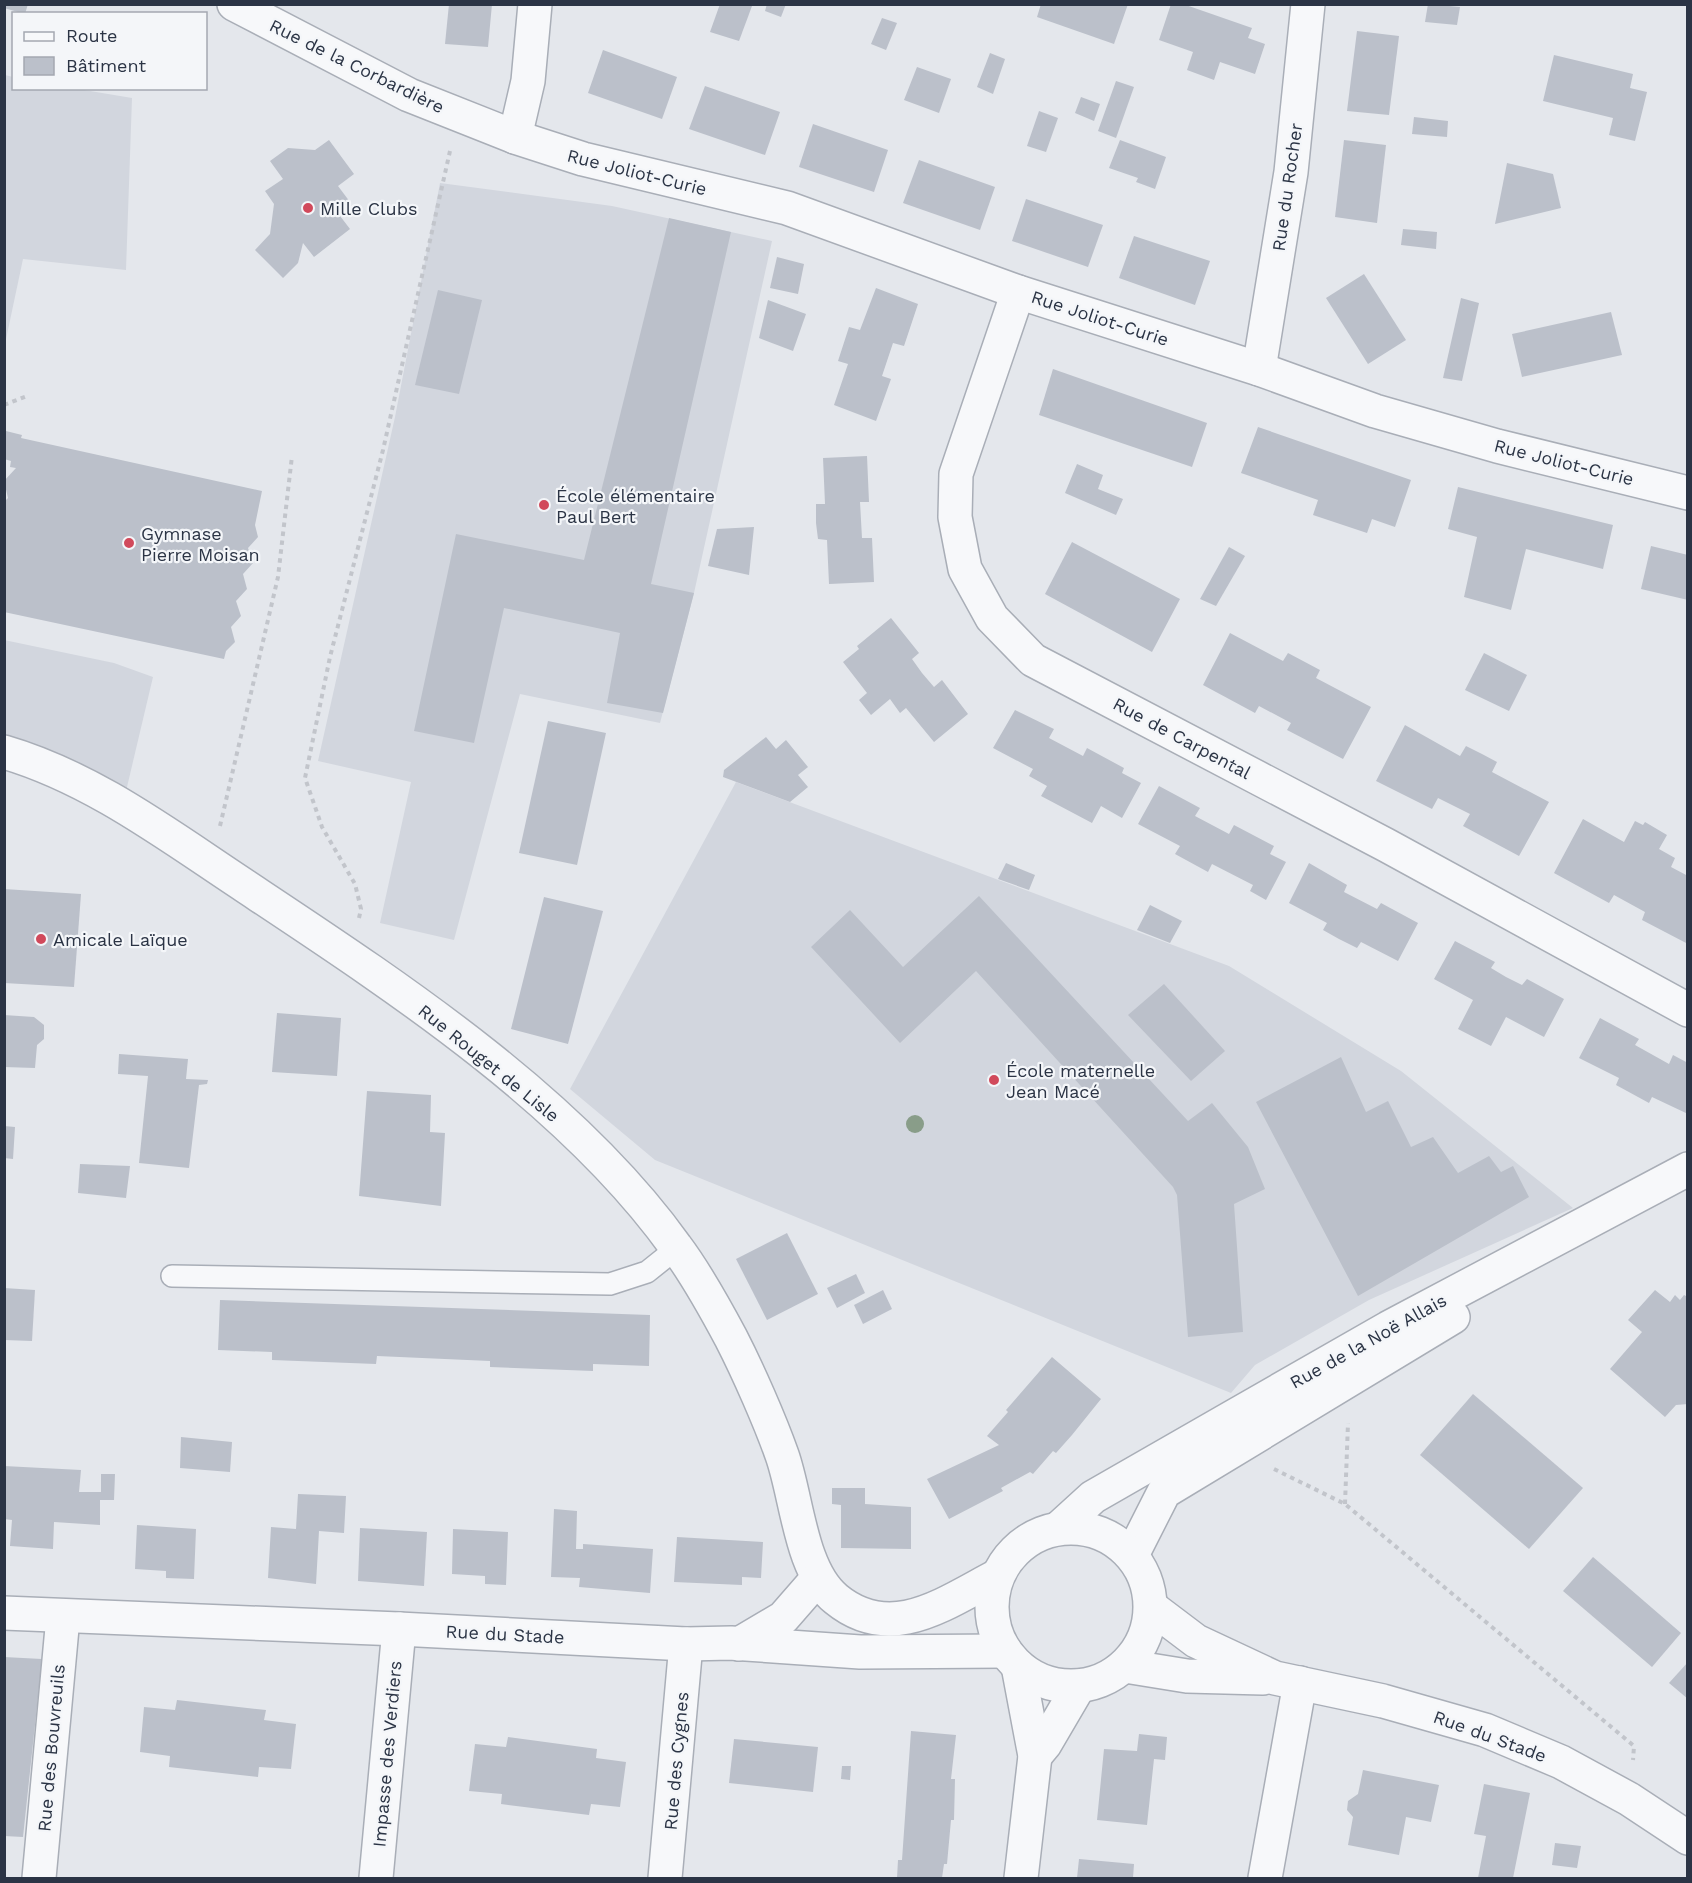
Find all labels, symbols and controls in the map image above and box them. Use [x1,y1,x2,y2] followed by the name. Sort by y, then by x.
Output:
[12,12,207,90] legend
[266,15,448,117] street label: Rue de la Corbardière
[66,25,118,46] text: Route
[66,55,146,76] text: Bâtiment
[1268,121,1306,253] street label: Rue du Rocher
[565,144,709,200] street label: Rue Joliot-Curie
[320,198,417,219] place label: Mille Clubs
[301,201,315,215] marker: Mille Clubs
[1029,286,1171,350] street label: Rue Joliot-Curie
[1492,434,1636,490] street label: Rue Joliot-Curie
[556,485,715,527] place label: École élémentaire Paul Bert
[537,498,551,512] marker: École élémentaire Paul Bert
[141,523,260,565] place label: Gymnase Pierre Moisan
[122,536,136,550] marker: Gymnase Pierre Moisan
[1110,693,1255,783] street label: Rue de Carpental
[53,929,188,950] place label: Amicale Laïque
[34,932,48,946] marker: Amicale Laïque
[414,1000,564,1126] street label: Rue Rouget de Lisle
[1006,1060,1155,1102] place label: École maternelle Jean Macé
[987,1073,1001,1087] marker: École maternelle Jean Macé
[1286,1289,1450,1393] street label: Rue de la Noë Allais
[445,1620,565,1648] street label: Rue du Stade
[368,1660,406,1848] street label: Impasse des Verdiers
[33,1663,69,1833] street label: Rue des Bouvreuils
[659,1691,693,1831] street label: Rue des Cygnes
[1431,1706,1549,1766] street label: Rue du Stade

